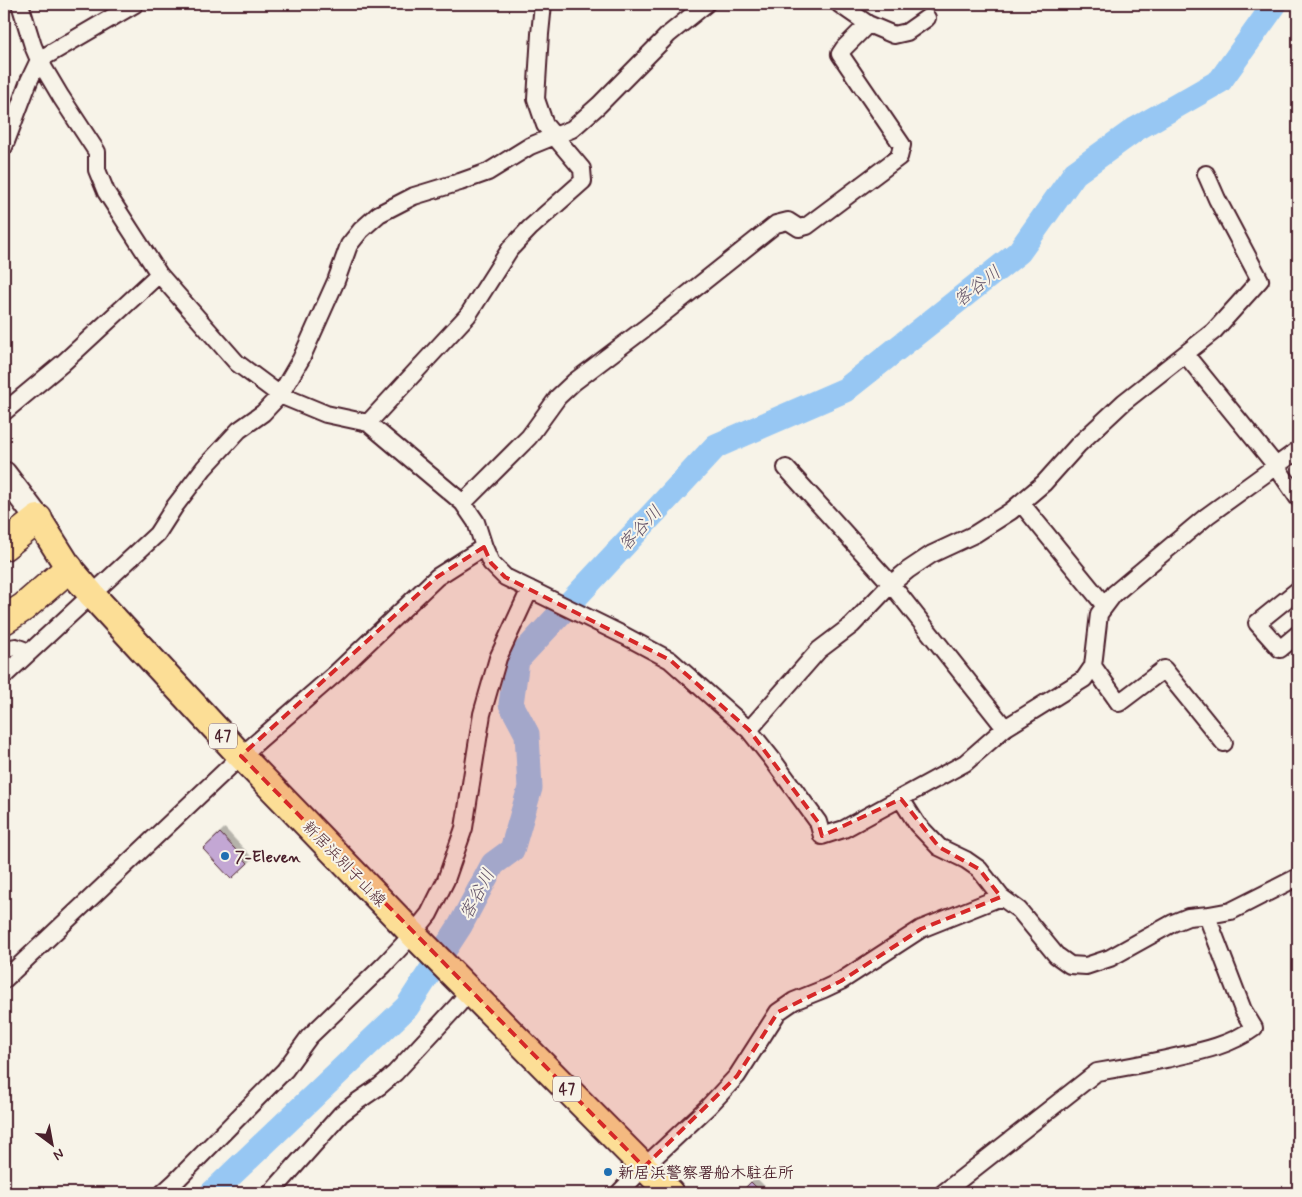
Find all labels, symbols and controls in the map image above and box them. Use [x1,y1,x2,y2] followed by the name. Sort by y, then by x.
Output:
[949,261,1006,313] water label: 客谷川
[614,501,668,557] water label: 客谷川
[209,724,237,748] road number: 47
[297,816,390,912] street label: 新居浜別子山線
[235,847,301,868] place label: 7-Eleven
[219,850,231,862] marker: 7-Eleven
[455,865,501,924] water label: 客谷川
[553,1076,581,1102] road number: 47
[28,1120,78,1170] north arrow
[50,1144,67,1164] text: N
[618,1163,794,1184] place label: 新居浜警察署船木駐在所
[602,1166,614,1178] marker: 新居浜警察署船木駐在所

